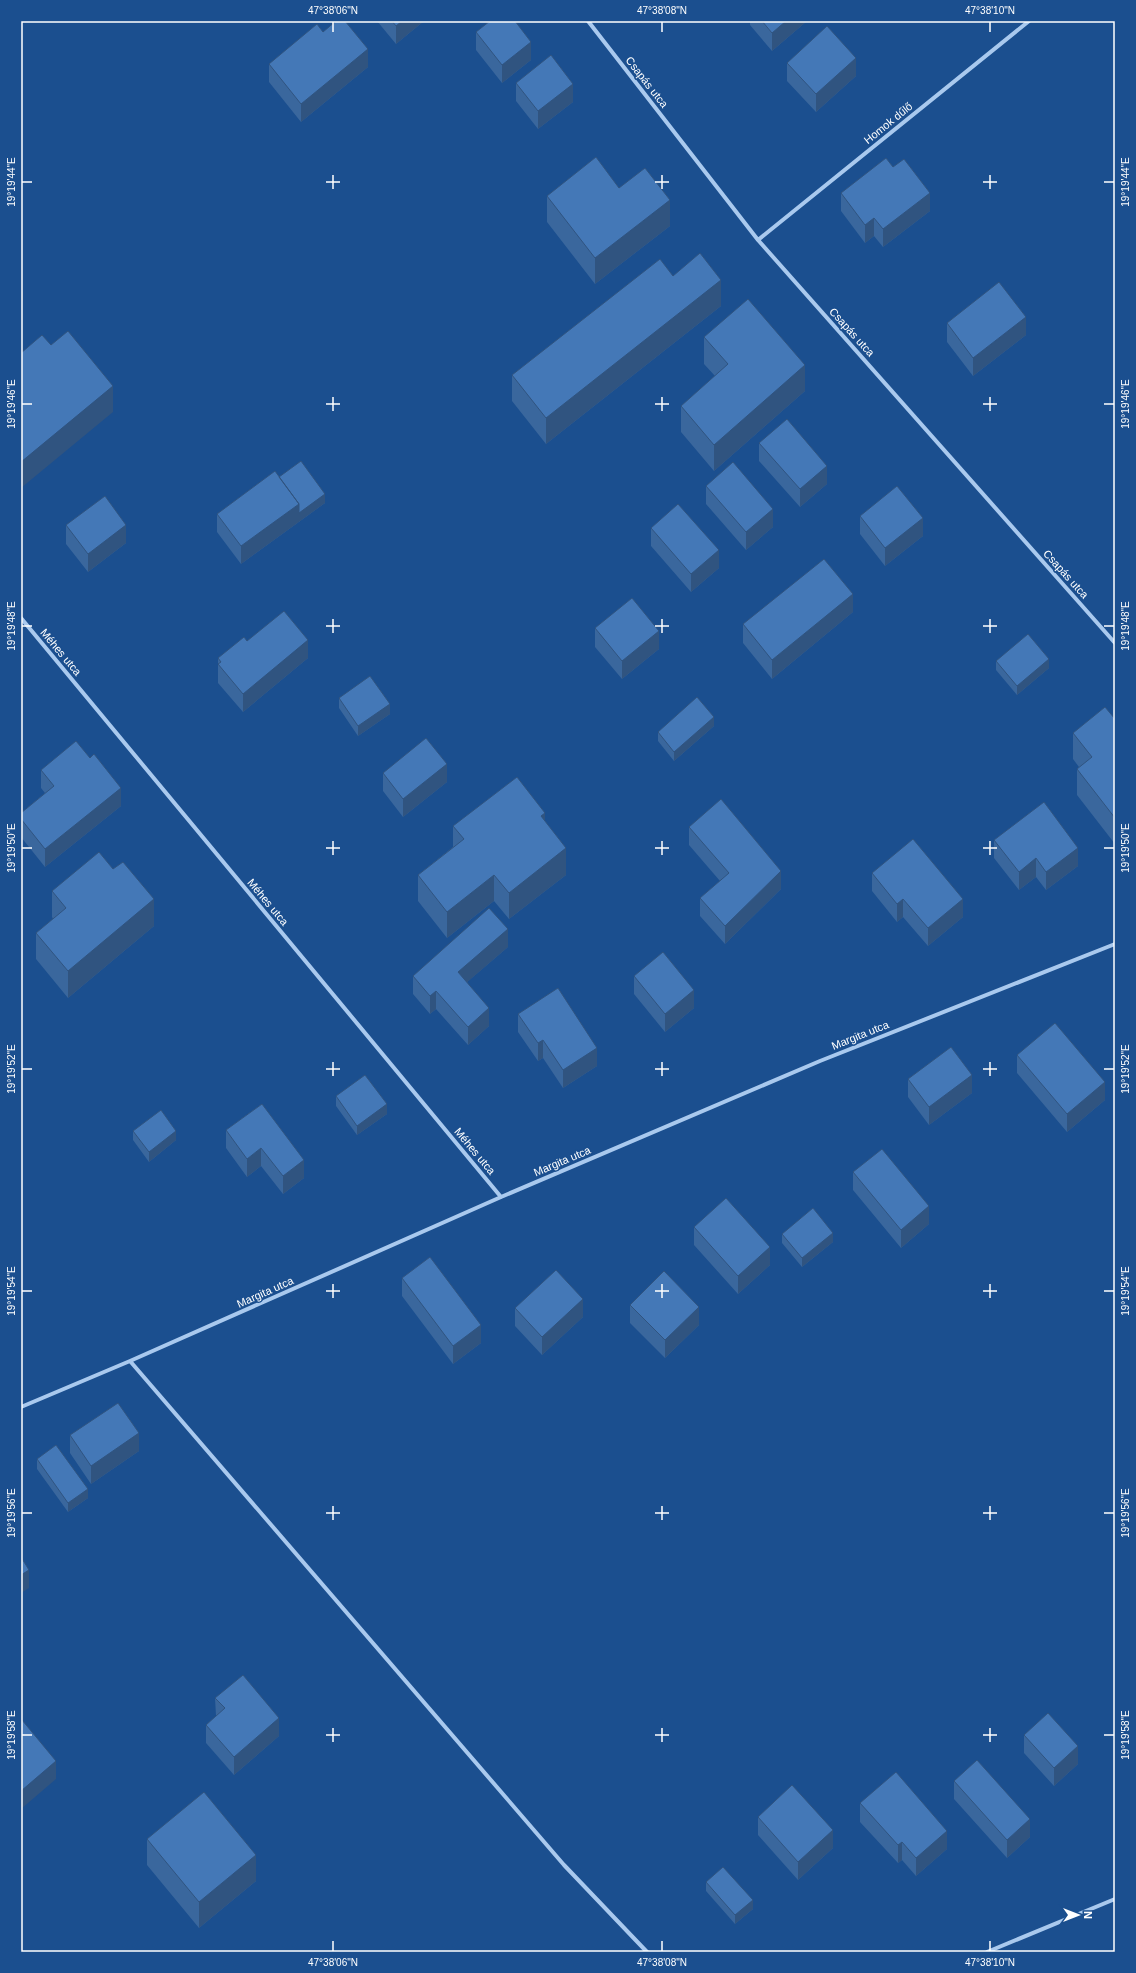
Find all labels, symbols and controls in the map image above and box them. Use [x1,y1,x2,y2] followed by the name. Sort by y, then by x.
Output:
[308,5,358,16] text: 47°38'06"N
[637,5,687,16] text: 47°38'08"N
[965,5,1015,16] text: 47°38'10"N
[623,54,671,110] street label: Csapás utca
[861,100,915,146] street label: Homok dűlő
[6,157,17,207] text: 19°19'44"E
[1120,157,1131,207] text: 19°19'44"E
[827,305,878,359] street label: Csapás utca
[6,379,17,429] text: 19°19'46"E
[1120,379,1131,429] text: 19°19'46"E
[1041,547,1092,601] street label: Csapás utca
[6,601,17,651] text: 19°19'48"E
[1120,601,1131,651] text: 19°19'48"E
[38,626,84,678] street label: Méhes utca
[6,823,17,873] text: 19°19'50"E
[1120,823,1131,873] text: 19°19'50"E
[245,876,291,928] street label: Méhes utca
[830,1018,891,1052] street label: Margita utca
[6,1044,17,1094] text: 19°19'52"E
[1120,1044,1131,1094] text: 19°19'52"E
[452,1125,498,1177] street label: Méhes utca
[532,1143,593,1178] street label: Margita utca
[6,1266,17,1316] text: 19°19'54"E
[1120,1266,1131,1316] text: 19°19'54"E
[235,1274,296,1310] street label: Margita utca
[6,1488,17,1538] text: 19°19'56"E
[1120,1488,1131,1538] text: 19°19'56"E
[6,1710,17,1760] text: 19°19'58"E
[1120,1710,1131,1760] text: 19°19'58"E
[1058,1895,1098,1935] north arrow
[1082,1911,1094,1919] text: N
[308,1957,358,1968] text: 47°38'06"N
[637,1957,687,1968] text: 47°38'08"N
[965,1957,1015,1968] text: 47°38'10"N

